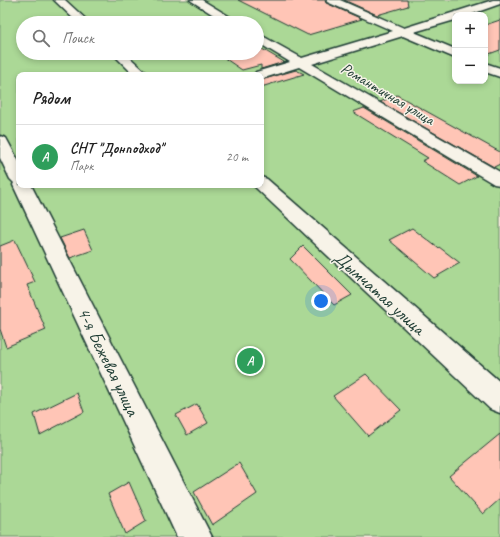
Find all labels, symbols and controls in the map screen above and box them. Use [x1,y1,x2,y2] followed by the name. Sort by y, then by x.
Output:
[452,12,488,84] map controls
[452,12,488,48] button: +
[16,16,264,60] search box
[30,27,52,49] icon: search
[62,29,94,48] text: Поиск
[452,48,488,84] button: −
[337,58,439,130] street label: Романтичная улица
[32,88,70,109] text: Рядом
[70,139,163,158] text: СНТ "Донподход"
[42,149,48,165] text: A
[226,149,248,165] text: 20 m
[70,158,93,174] text: Парк
[329,245,432,342] street label: Дымчатая улица
[311,291,331,311] your location
[71,303,145,421] street label: 4-я Бежевая улица
[237,346,263,376] pin: A

